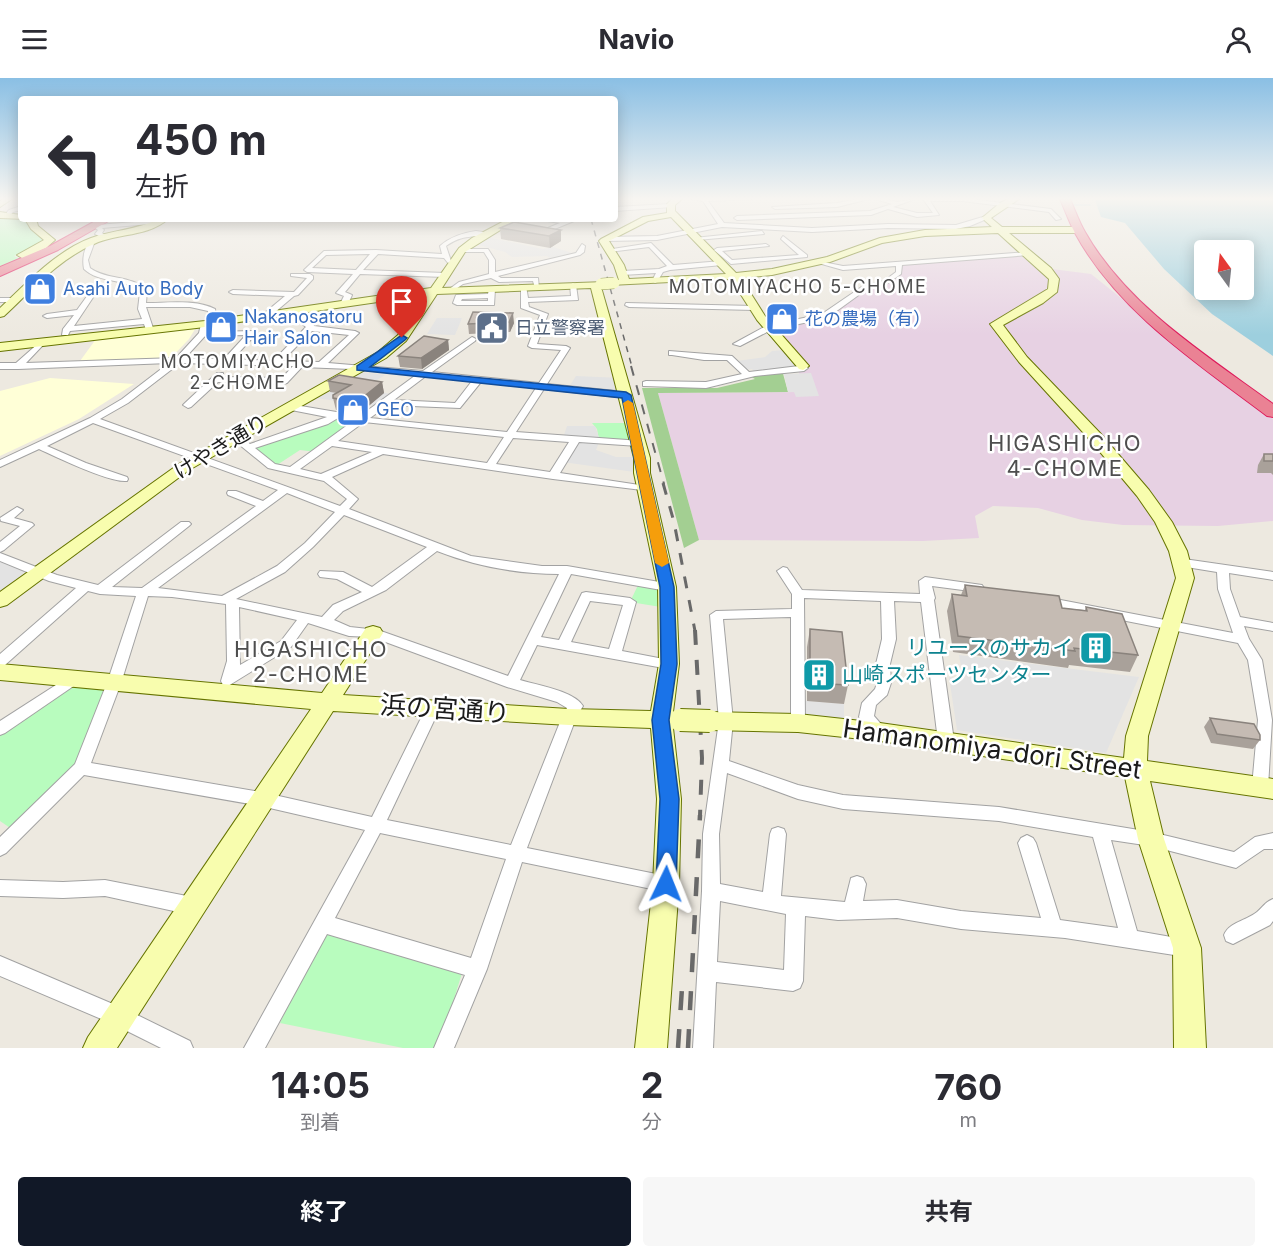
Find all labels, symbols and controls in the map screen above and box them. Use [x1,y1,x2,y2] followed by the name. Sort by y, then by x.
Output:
[18,23,51,56] icon: menu
[599,23,674,56] text: Navio
[1222,23,1255,56] icon: person
[135,114,267,165] text: 450 m
[36,120,114,198] icon: left
[135,170,189,203] text: 左折
[1194,240,1254,300] north arrow
[1194,240,1254,300] map controls
[22,271,58,307] shop icon: Asahi Auto Body
[376,276,427,338] pin
[669,276,927,297] district label: MOTOMIYACHO 5-CHOME
[63,278,204,299] place label: Asahi Auto Body
[385,285,418,318] icon: arrive
[764,301,800,337] shop icon: 花の農場（有）
[244,306,363,348] place label: Nakanosatoru Hair Salon
[805,308,931,329] place label: 花の農場（有）
[203,309,239,345] shop icon: Nakanosatoru Hair Salon
[474,310,510,346] public building icon: 日立警察署
[515,317,605,338] place label: 日立警察署
[161,351,315,393] district label: MOTOMIYACHO 2-CHOME
[335,392,371,428] shop icon: GEO
[376,399,414,420] place label: GEO
[169,409,272,484] street label: けやき通り
[988,430,1142,481] district label: HIGASHICHO 4-CHOME
[1078,630,1114,666] building icon: リユースのサカイ
[906,635,1073,660] place label: リユースのサカイ
[234,636,388,687] district label: HIGASHICHO 2-CHOME
[801,657,837,693] building icon: 山崎スポーツセンター
[842,662,1052,687] place label: 山崎スポーツセンター
[379,689,511,728] street label: 浜の宮通り
[841,712,1143,785] street label: Hamanomiya-dori Street
[634,852,698,916] position arrow
[271,1063,370,1107] text: 14:05
[641,1063,663,1107] text: 2
[934,1065,1002,1109] text: 760
[959,1108,977,1132] text: m
[300,1110,340,1134] text: 到着
[642,1110,662,1134] text: 分
[18,1177,631,1246] button: 終了
[643,1177,1255,1246] button: 共有

